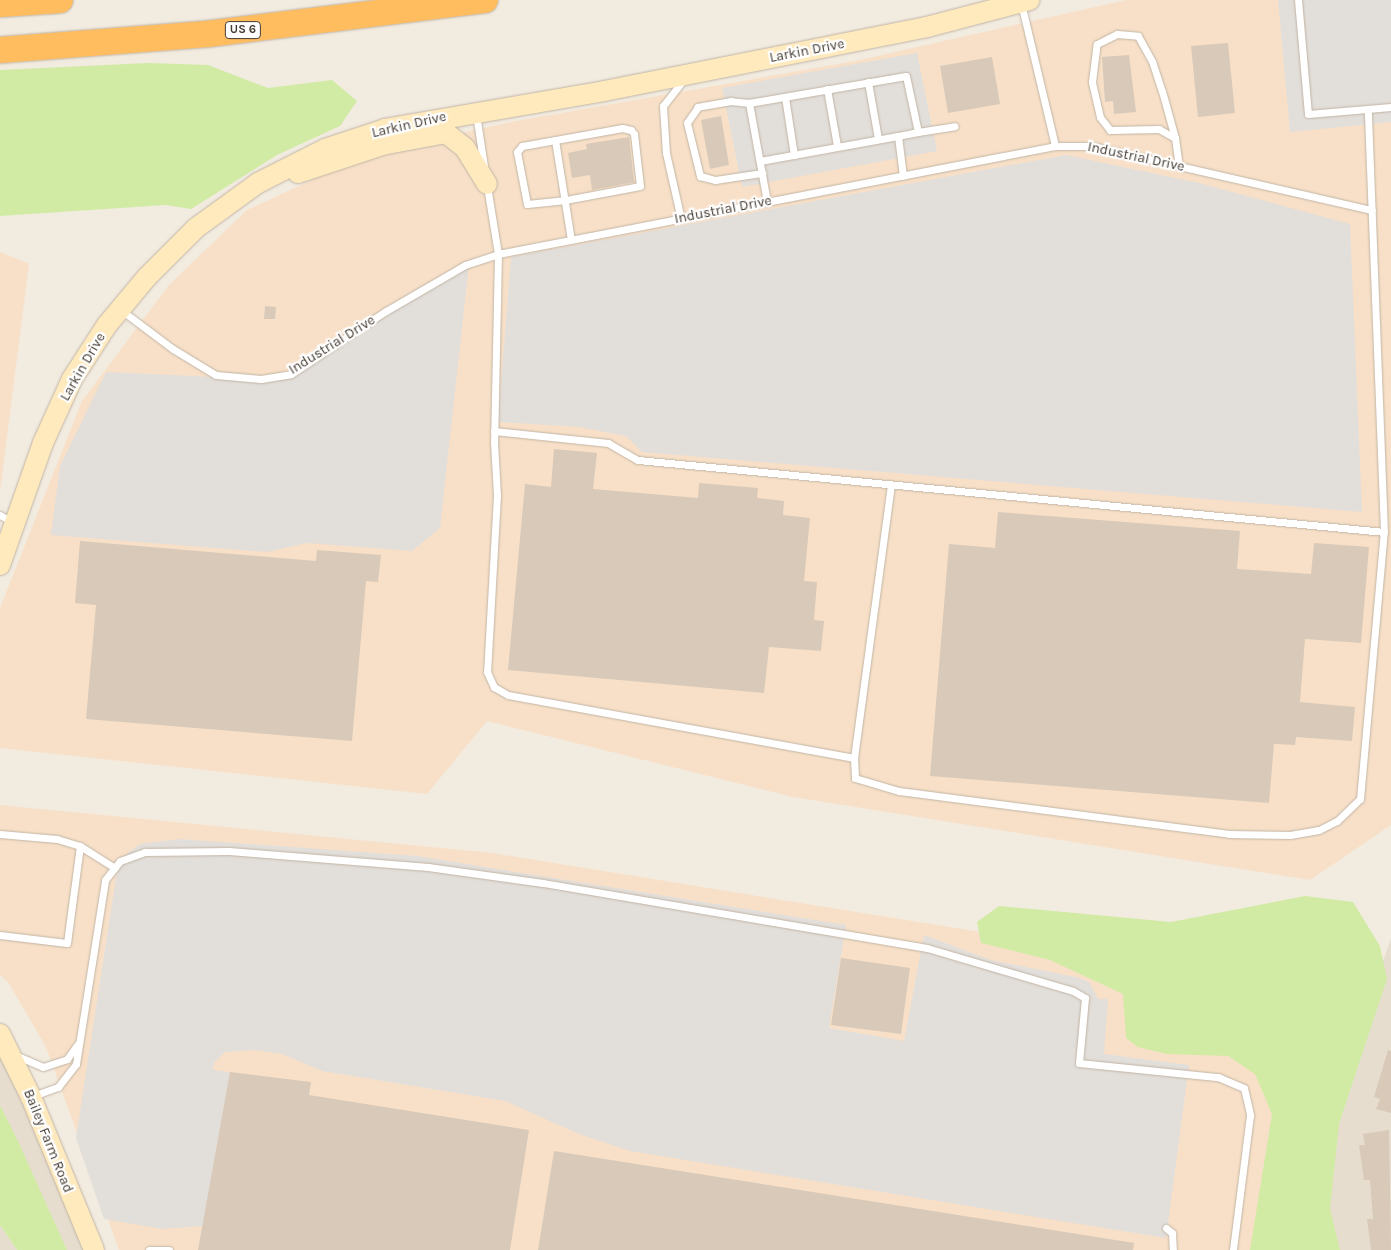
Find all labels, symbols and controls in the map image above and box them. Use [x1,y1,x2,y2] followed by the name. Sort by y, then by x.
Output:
[224,20,262,40] road number: US 6
[768,36,846,66] street label: Larkin Drive
[370,108,448,142] street label: Larkin Drive
[1086,139,1186,175] street label: Industrial Drive
[673,192,773,228] street label: Industrial Drive
[286,312,378,378] street label: Industrial Drive
[57,330,109,404] street label: Larkin Drive
[20,1087,76,1195] street label: Bailey Farm Road

